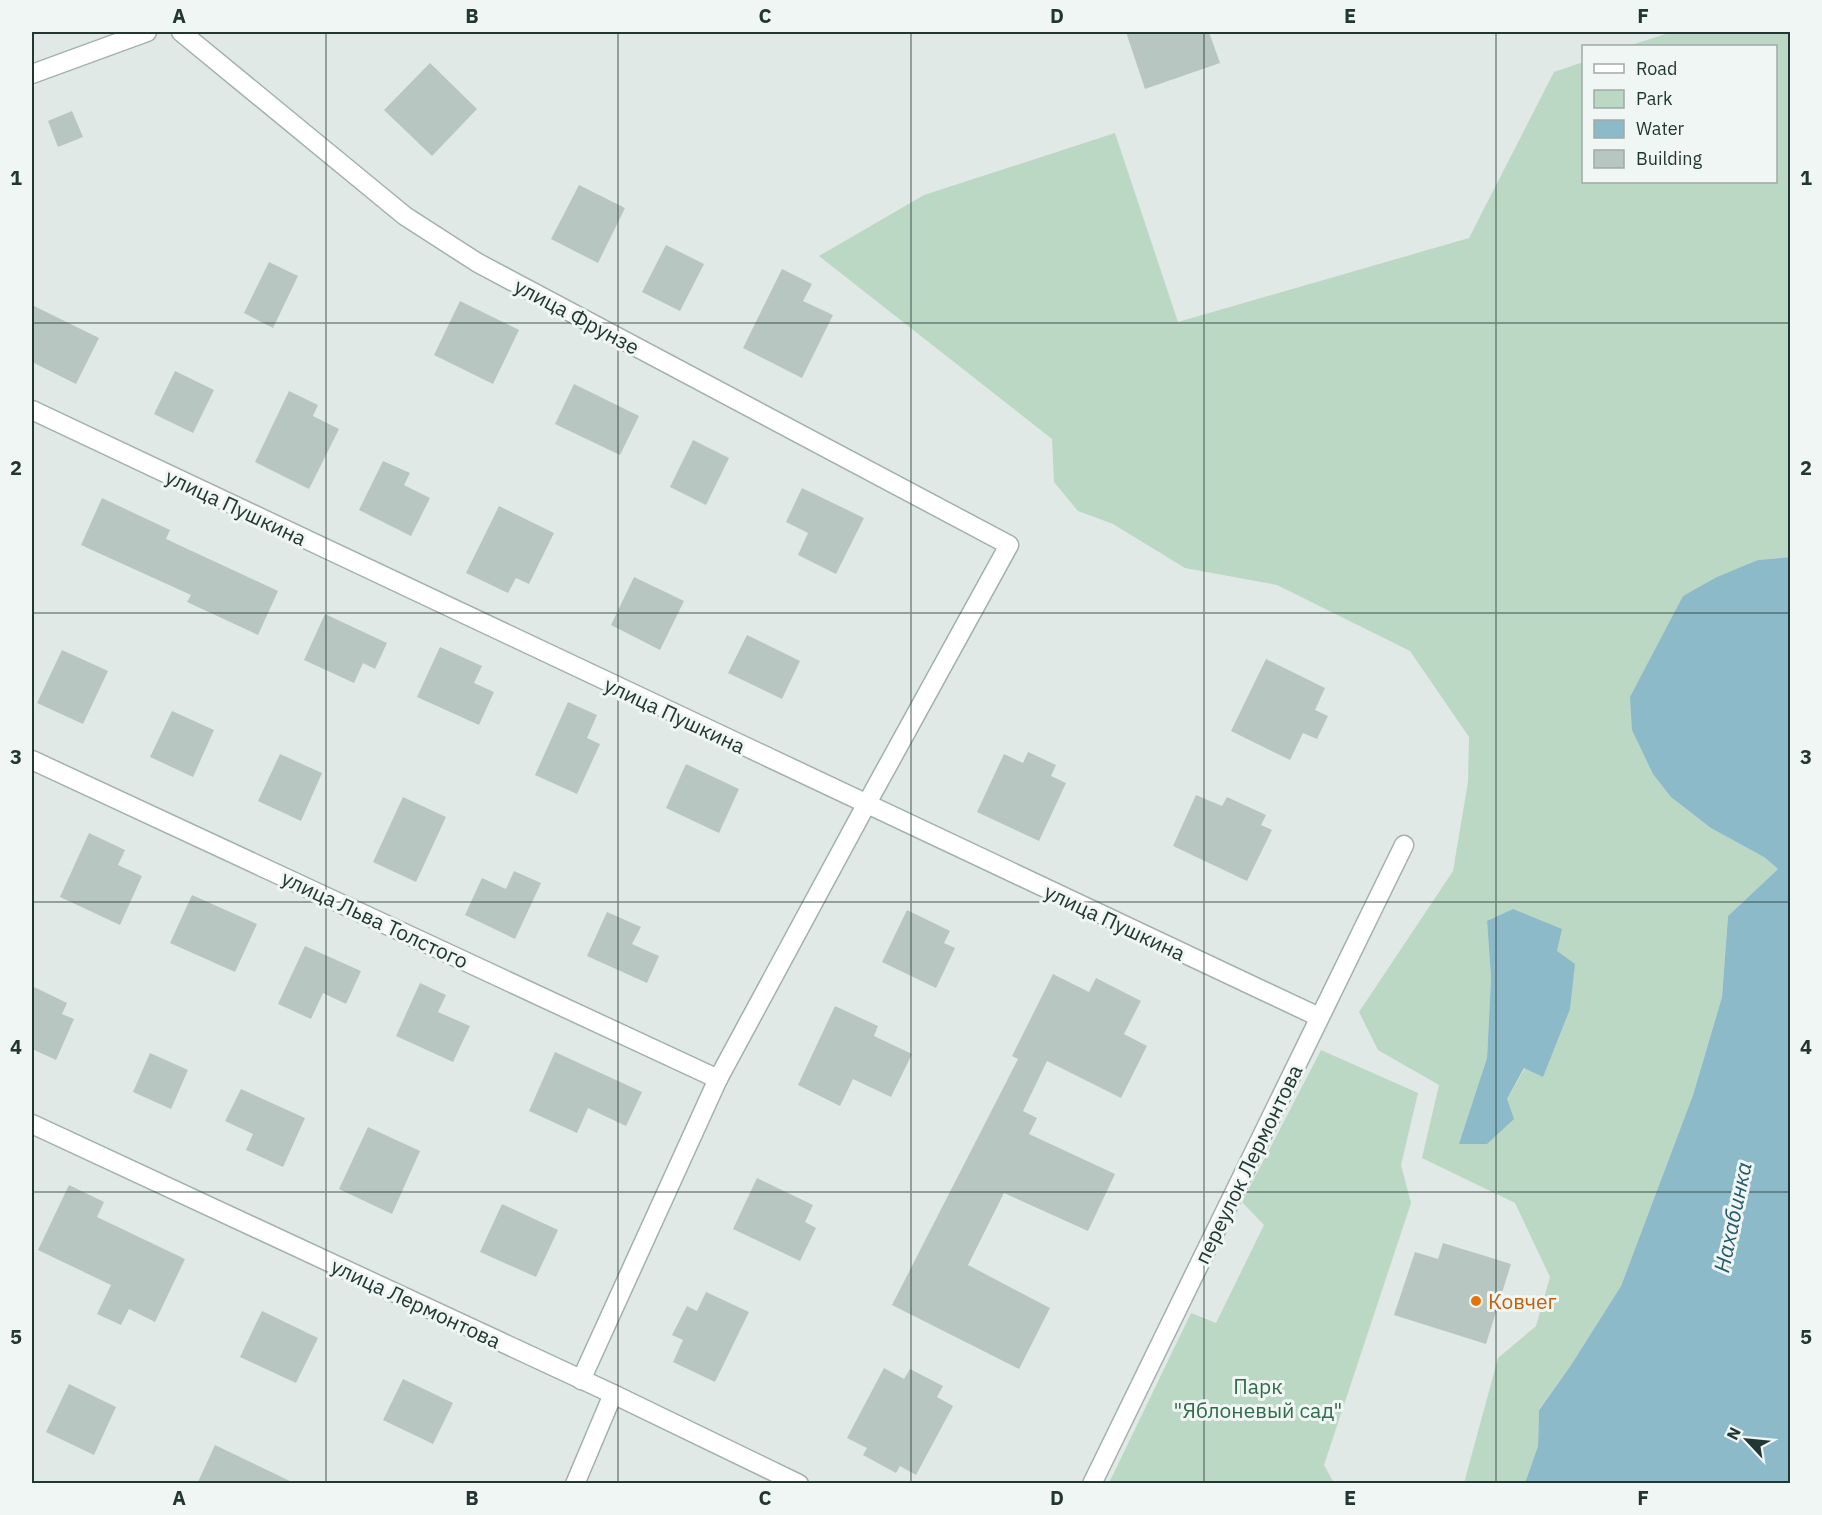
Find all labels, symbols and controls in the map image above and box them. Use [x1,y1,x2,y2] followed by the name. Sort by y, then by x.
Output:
[172,2,186,29] text: A
[465,2,479,29] text: B
[758,2,772,29] text: C
[1050,2,1064,29] text: D
[1344,2,1356,29] text: E
[1637,2,1649,29] text: F
[1582,45,1777,183] legend
[1636,57,1677,80] text: Road
[1636,87,1673,110] text: Park
[1636,117,1685,140] text: Water
[1636,147,1703,170] text: Building
[10,164,22,191] text: 1
[1800,164,1812,191] text: 1
[510,271,644,361] street label: улица Фрунзе
[10,454,22,481] text: 2
[1800,454,1812,481] text: 2
[161,462,311,552] street label: улица Пушкина
[600,670,750,760] street label: улица Пушкина
[10,743,22,770] text: 3
[1800,743,1812,770] text: 3
[277,863,473,975] street label: улица Льва Толстого
[1040,877,1190,967] street label: улица Пушкина
[10,1033,22,1060] text: 4
[1800,1033,1812,1060] text: 4
[1188,1060,1308,1268] street label: переулок Лермонтова
[1706,1159,1758,1275] water label: Нахабинка
[327,1251,505,1355] street label: улица Лермонтова
[1488,1287,1557,1315] place label: Ковчег
[1469,1294,1483,1308] marker: Ковчег
[10,1323,22,1350] text: 5
[1800,1323,1812,1350] text: 5
[1174,1372,1342,1424] park label: Парк "Яблоневый сад"
[1717,1410,1777,1470] north arrow
[1722,1424,1745,1443] text: N
[172,1484,186,1511] text: A
[465,1484,479,1511] text: B
[758,1484,772,1511] text: C
[1050,1484,1064,1511] text: D
[1344,1484,1356,1511] text: E
[1637,1484,1649,1511] text: F

